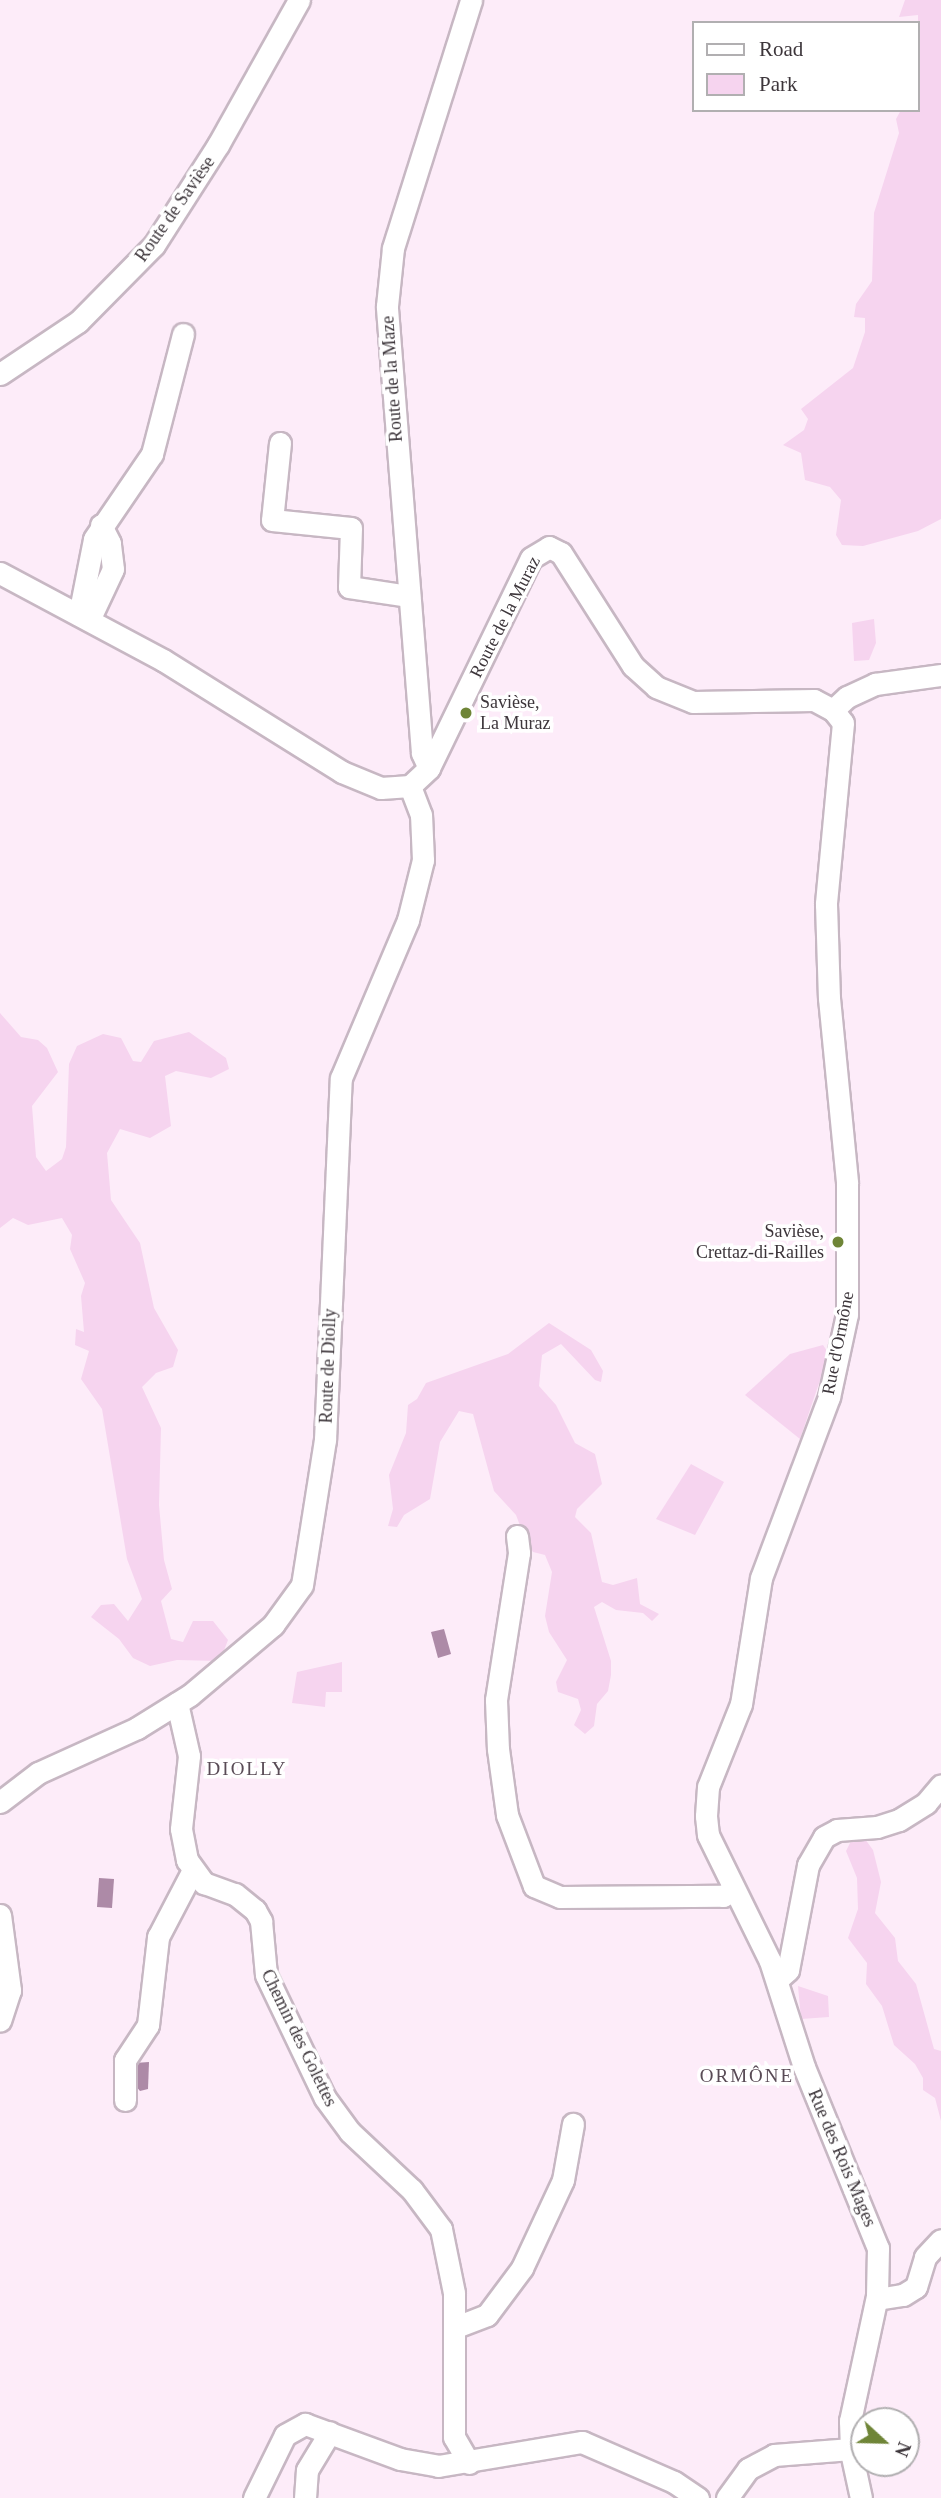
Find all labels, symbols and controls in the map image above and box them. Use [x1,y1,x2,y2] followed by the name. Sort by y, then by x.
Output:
[692,21,920,112] legend
[759,37,803,61] text: Road
[759,72,798,96] text: Park
[131,152,219,266] street label: Route de Savièse
[377,315,407,443] street label: Route de la Maze
[465,553,545,681] street label: Route de la Muraz
[480,692,550,734] place label: Savièse, La Muraz
[458,705,474,721] marker: Savièse, La Muraz
[696,1221,824,1264] place label: Savièse, Crettaz-di-Railles
[830,1234,846,1250] marker: Savièse, Crettaz-di-Railles
[817,1290,859,1396] street label: Rue d'Ormône
[315,1308,341,1424] street label: Route de Diolly
[207,1758,287,1780] district label: DIOLLY
[256,1966,342,2110] street label: Chemin des Golettes
[701,2065,793,2087] district label: ORMÔNE
[803,2086,881,2230] street label: Rue des Rois Mages
[850,2407,920,2477] north arrow
[891,2439,915,2460] text: N

